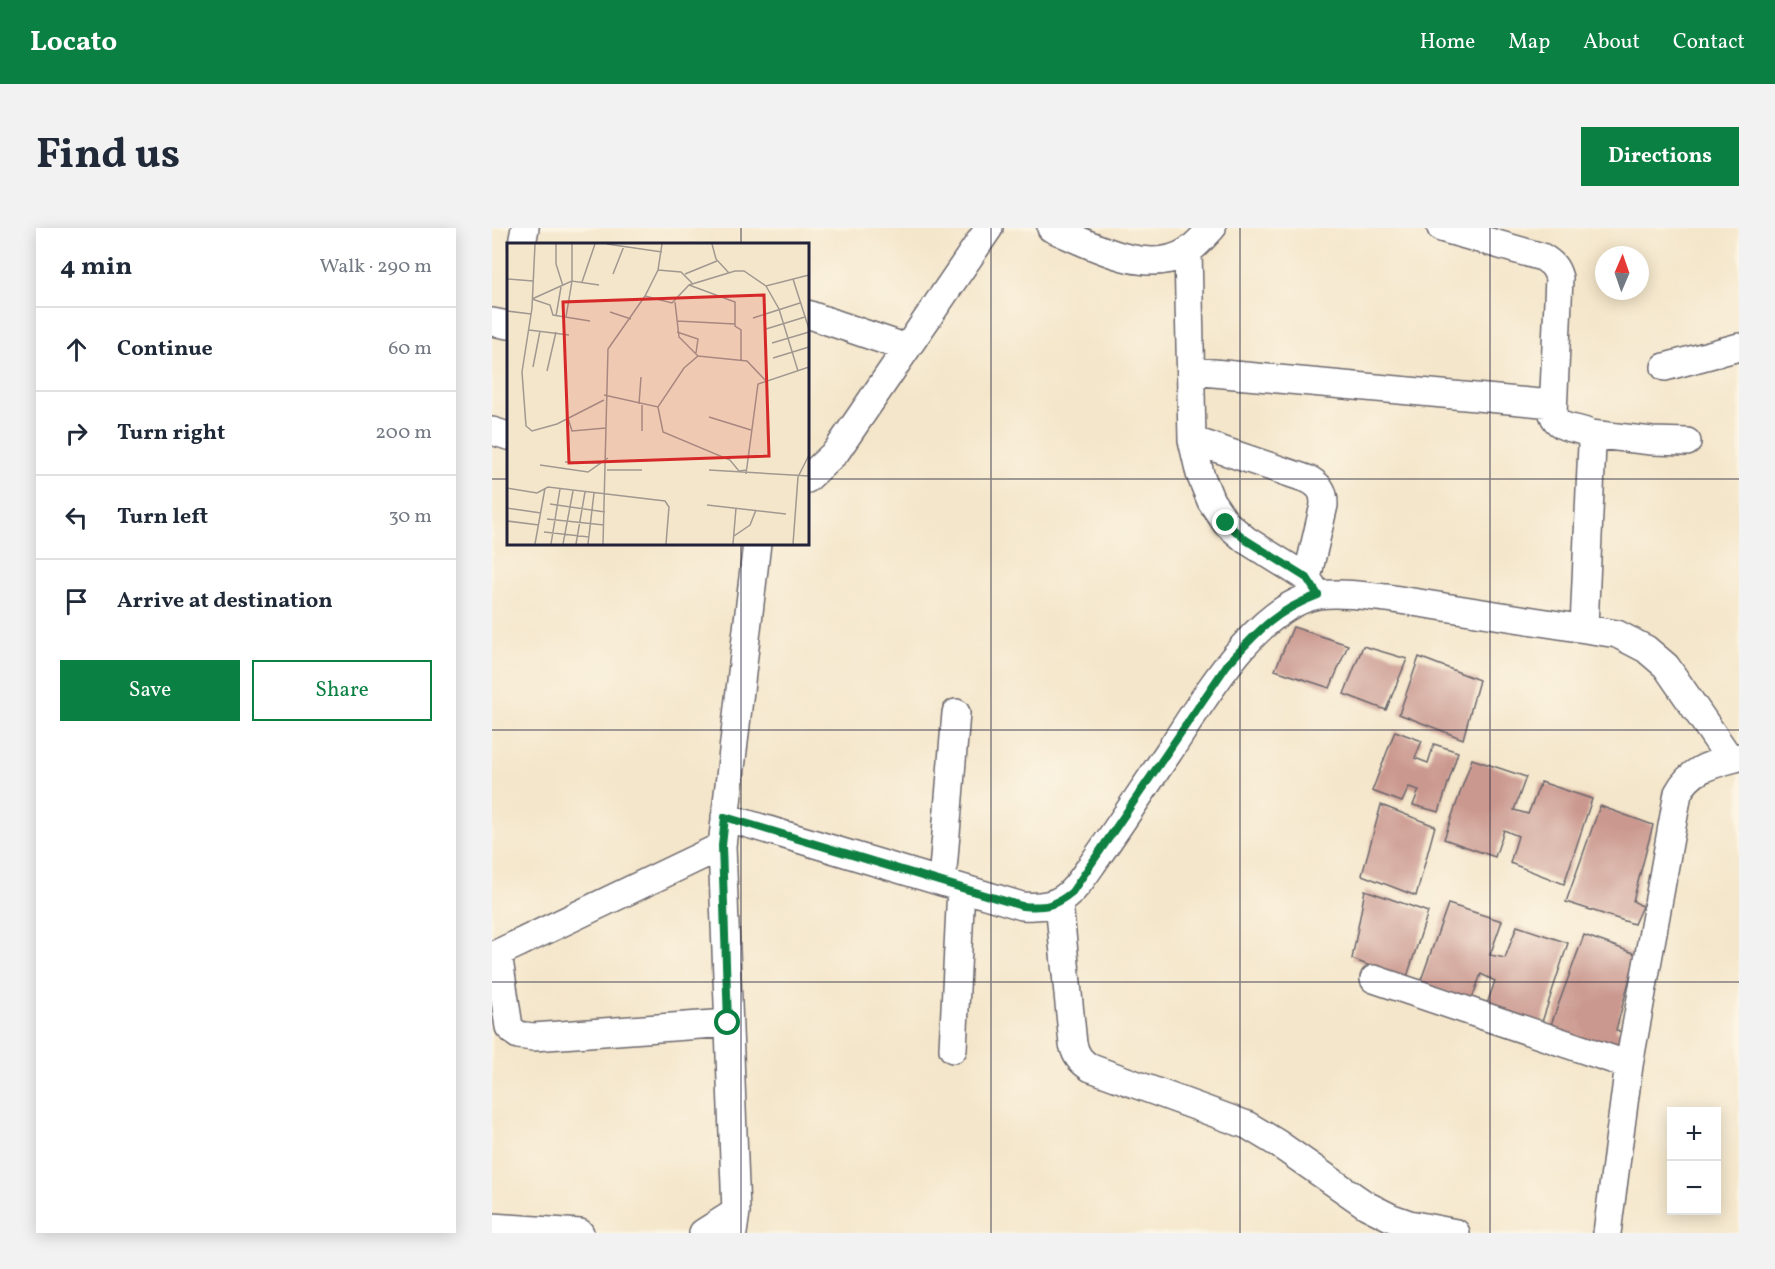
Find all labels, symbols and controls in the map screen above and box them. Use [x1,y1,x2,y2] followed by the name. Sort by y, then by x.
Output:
[30,23,117,62] text: Locato
[1420,28,1475,57] text: Home
[1508,28,1550,57] text: Map
[1583,28,1640,57] text: About
[1673,28,1745,57] text: Contact
[36,127,180,186] text: Find us
[1581,127,1739,186] button: Directions
[507,243,808,544] inset map
[1595,246,1649,300] north arrow
[60,249,132,285] text: 4 min
[320,253,432,281] text: Walk · 290 m
[60,333,93,366] icon: ahead
[117,334,213,365] text: Continue
[388,335,432,363] text: 60 m
[60,417,93,450] icon: right
[117,418,225,449] text: Turn right
[375,419,432,447] text: 200 m
[60,501,93,534] icon: left
[117,502,208,533] text: Turn left
[388,503,432,531] text: 30 m
[1212,509,1238,535] route end
[60,585,93,618] icon: arrive
[117,586,333,617] text: Arrive at destination
[60,660,240,721] button: Save
[252,660,432,721] button: Share
[714,1009,740,1035] route start
[1667,1107,1721,1215] map controls
[1667,1107,1721,1161] button: +
[1667,1161,1721,1215] button: −

